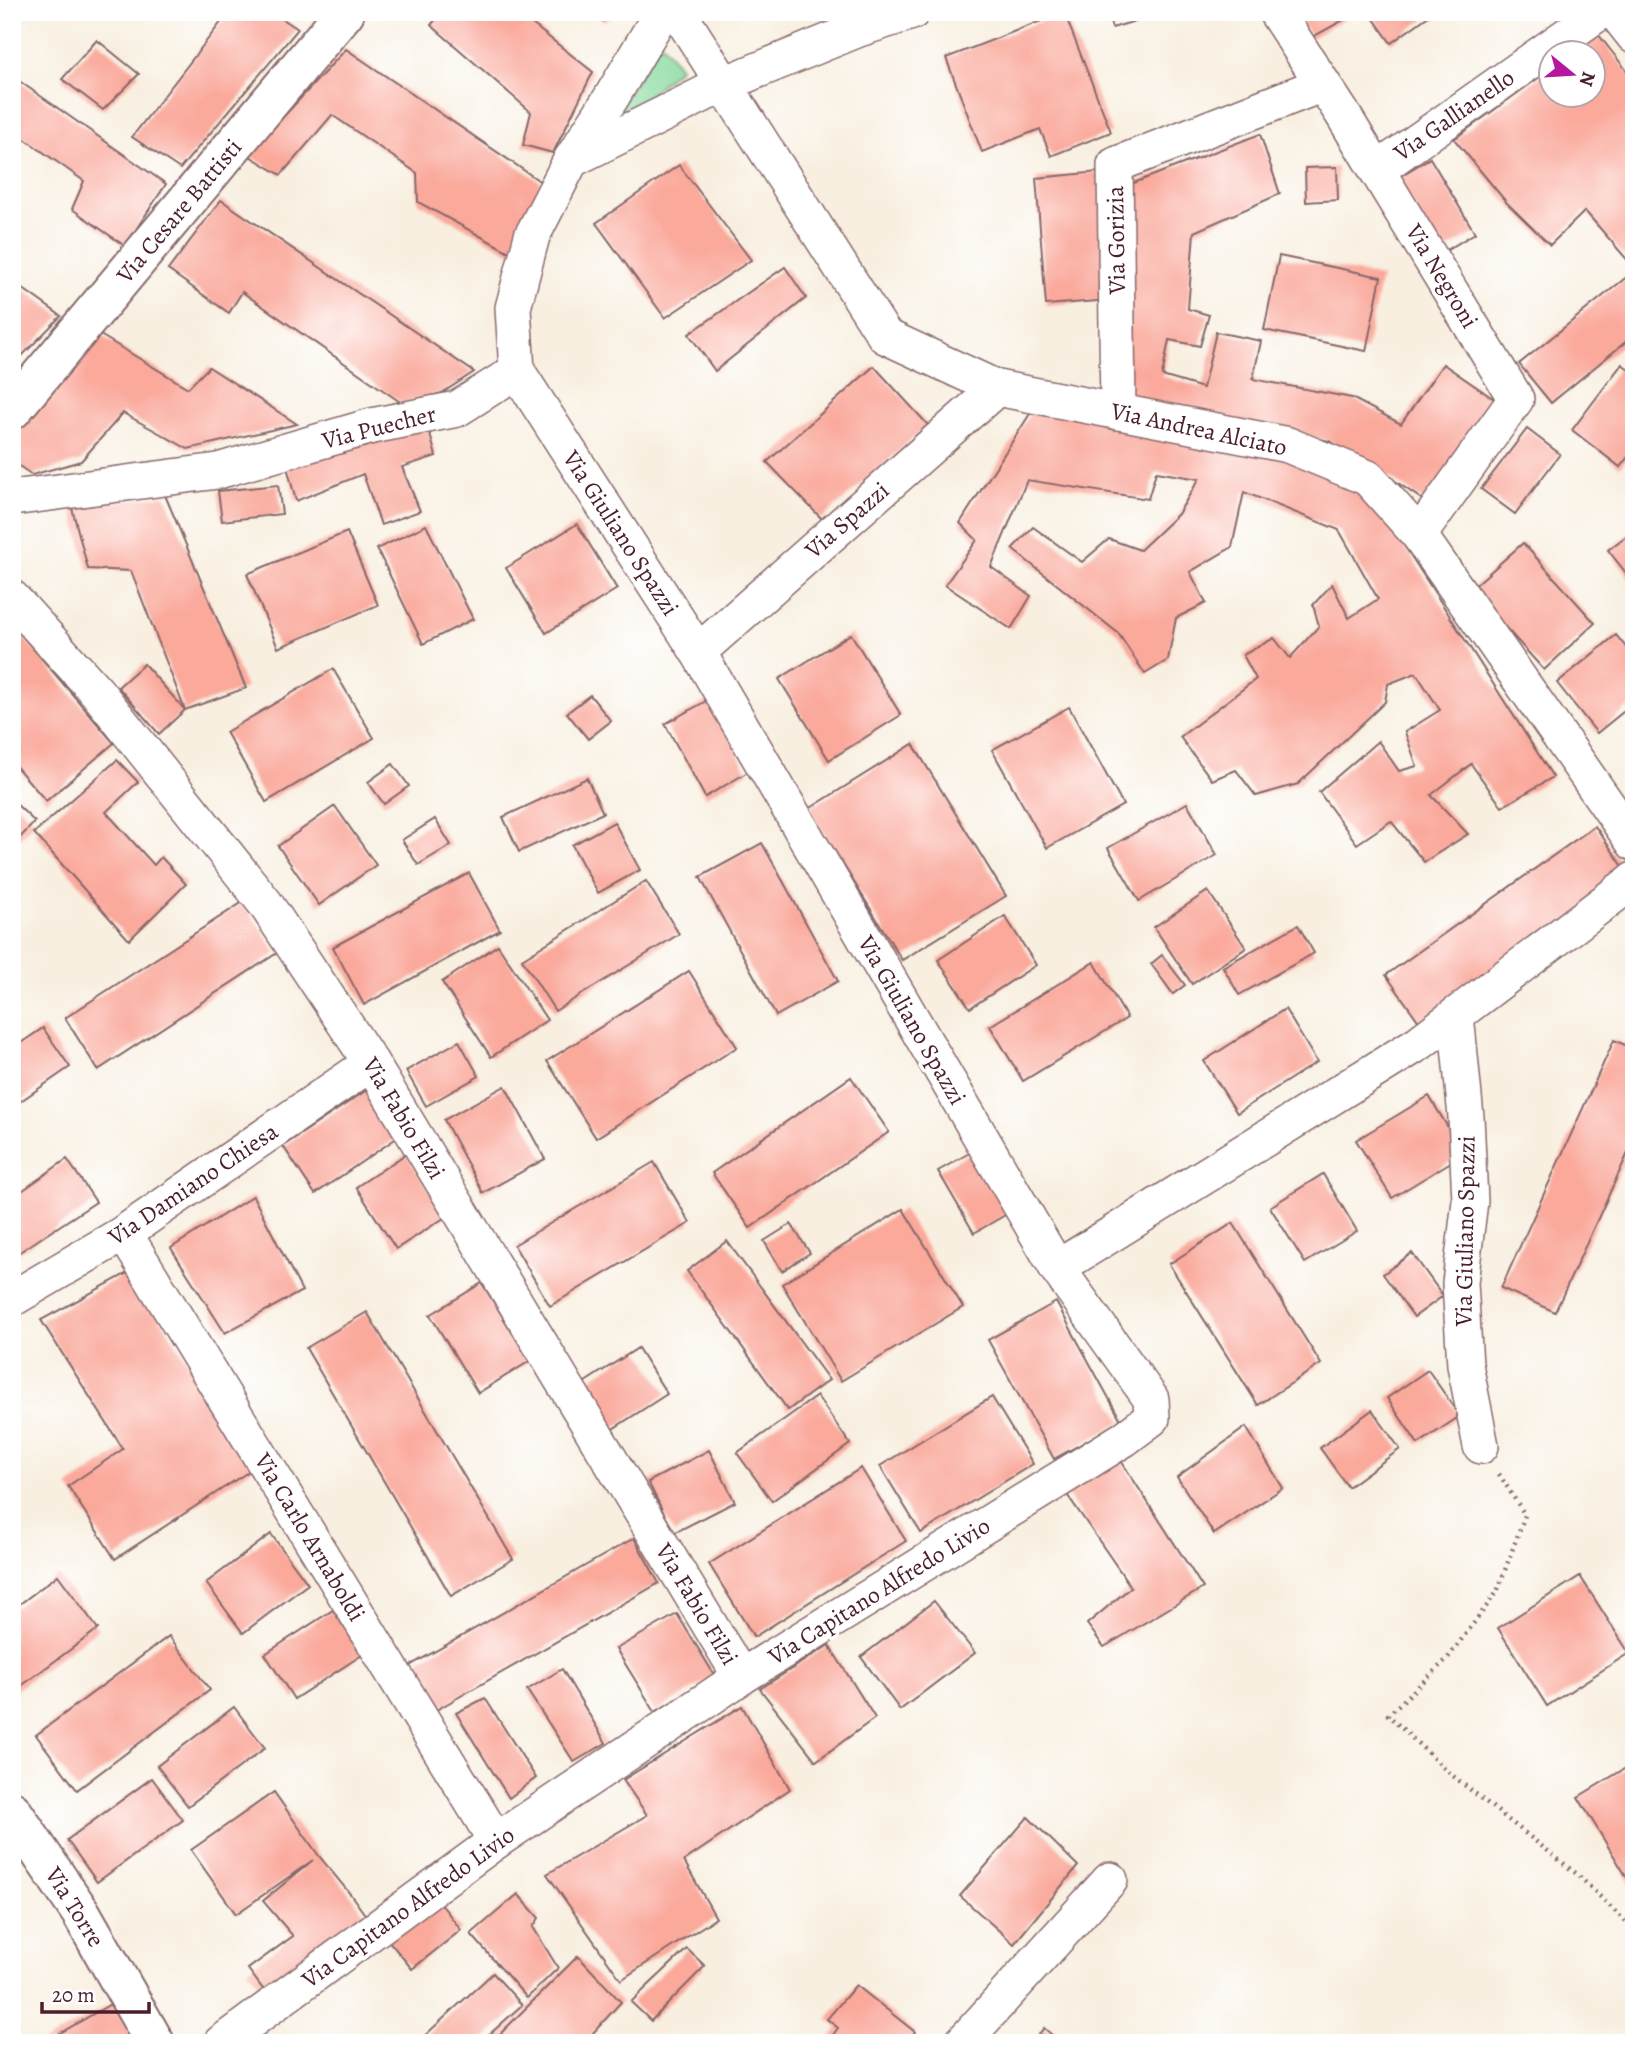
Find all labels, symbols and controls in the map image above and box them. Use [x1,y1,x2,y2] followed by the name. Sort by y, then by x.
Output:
[1538,38,1608,108] north arrow
[1386,62,1521,169] street label: Via Gallianello
[1573,68,1602,90] text: N
[108,132,249,291] street label: Via Cesare Battisti
[1099,185,1133,296] street label: Via Gorizia
[1398,217,1486,334] street label: Via Negroni
[1107,395,1290,463] street label: Via Andrea Alciato
[318,397,439,457] street label: Via Puecher
[555,443,686,622] street label: Via Giuliano Spazzi
[797,475,896,566] street label: Via Spazzi
[850,929,974,1111] street label: Via Giuliano Spazzi
[355,1050,453,1185] street label: Via Fabio Filzi
[101,1115,285,1253] street label: Via Damiano Chiesa
[1447,1135,1483,1328] street label: Via Giuliano Spazzi
[247,1446,373,1627] street label: Via Carlo Arnaboldi
[761,1510,996,1673] street label: Via Capitano Alfredo Livio
[648,1536,746,1671] street label: Via Fabio Filzi
[294,1819,521,1996] street label: Via Capitano Alfredo Livio
[37,1860,112,1953] street label: Via Torre
[42,1971,149,2015] scale bar
[52,1981,95,2009] text: 20 m

